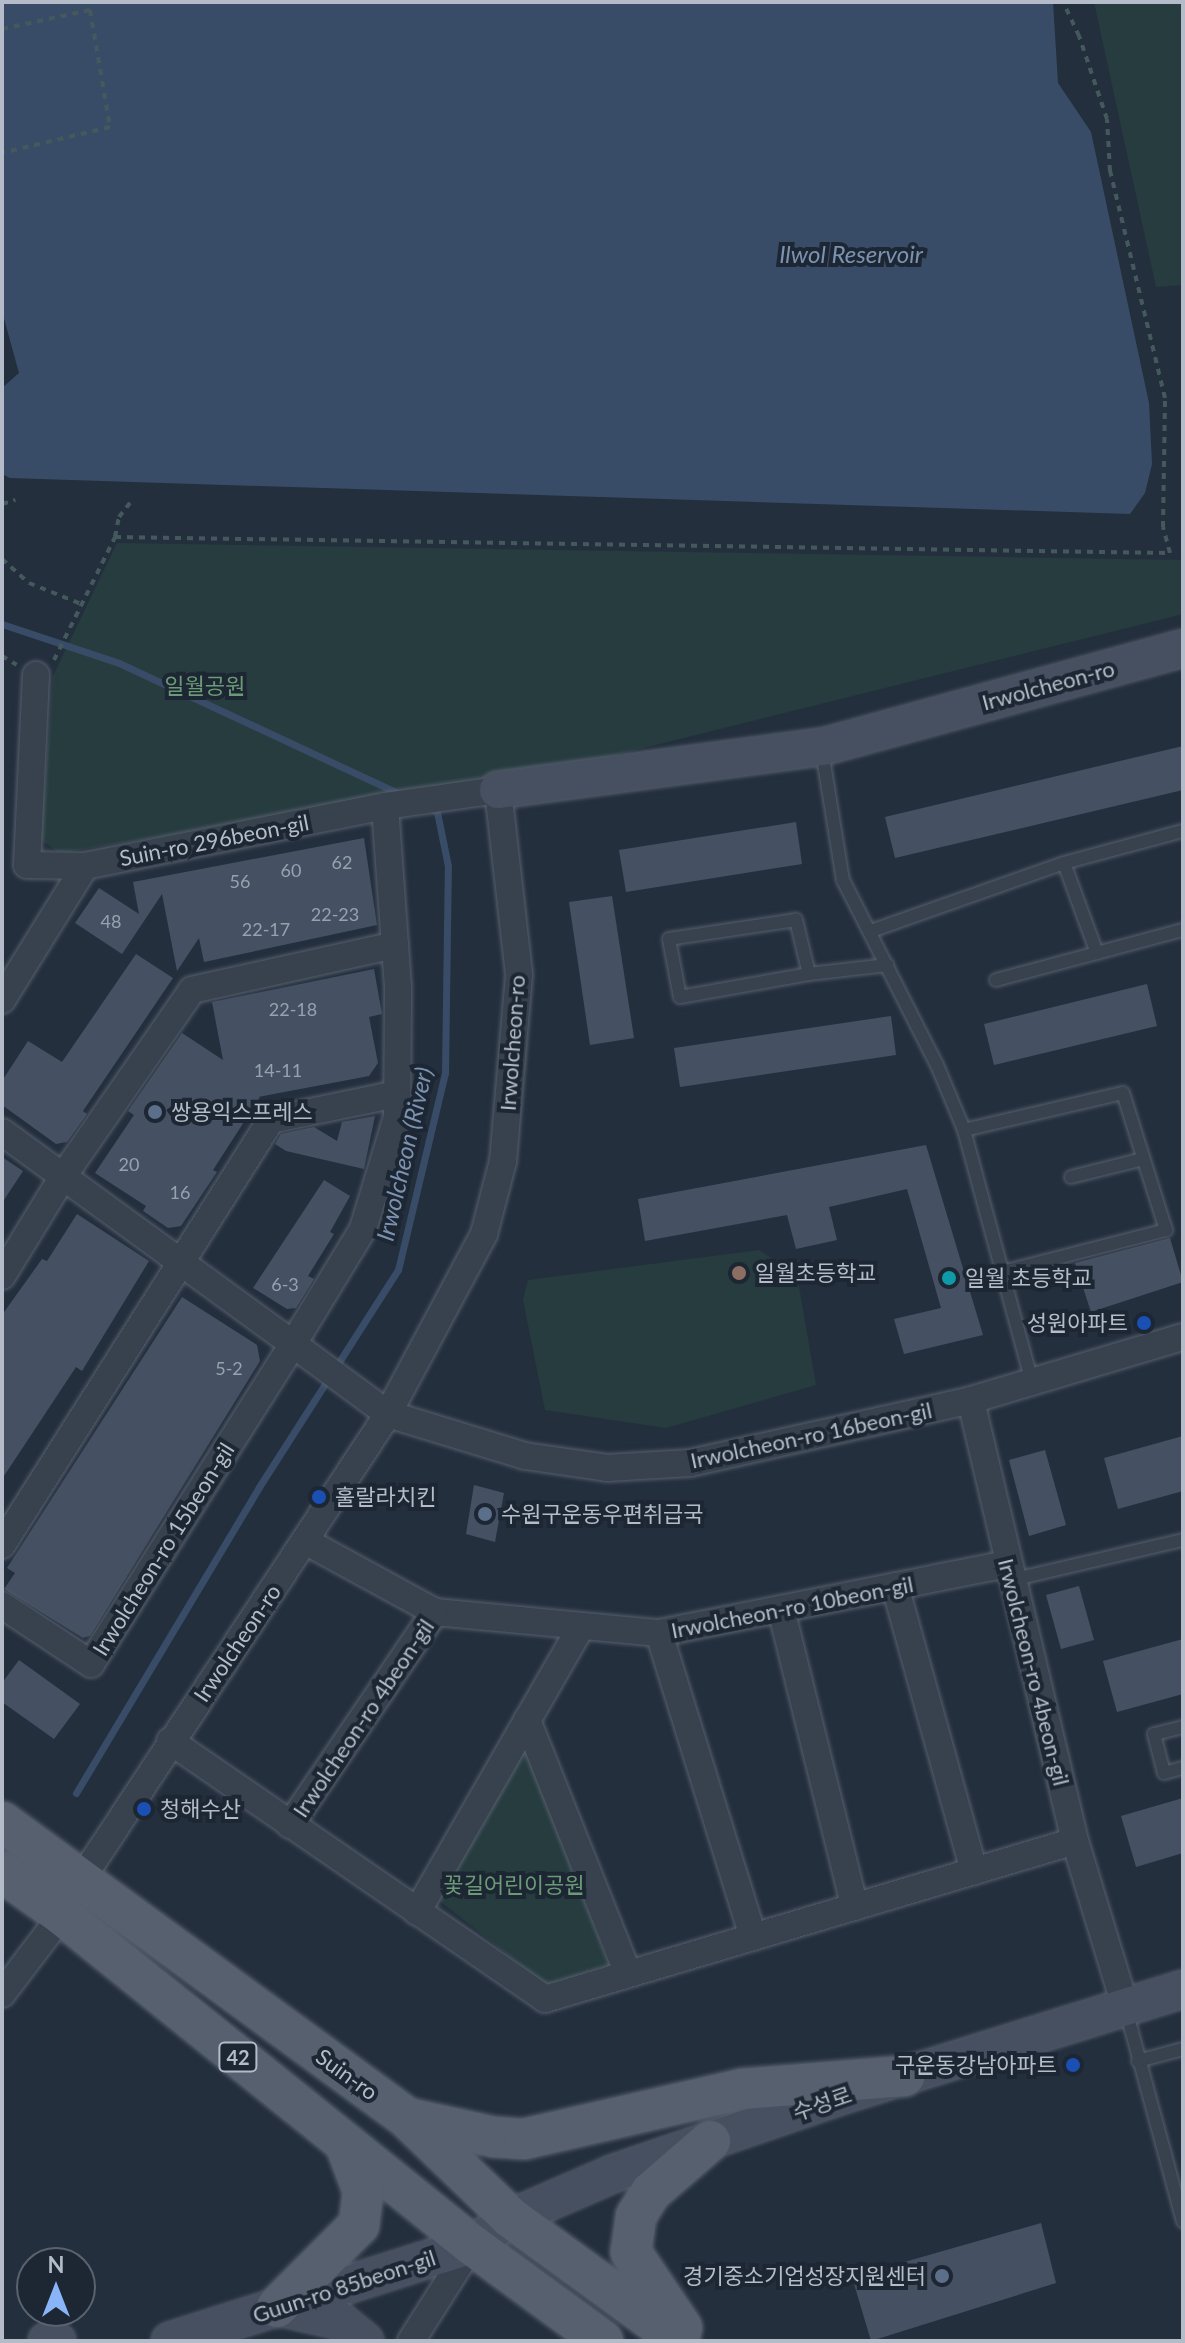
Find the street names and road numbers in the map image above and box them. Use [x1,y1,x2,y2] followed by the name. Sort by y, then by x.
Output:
[979,655,1117,715] street label: Irwolcheon-ro
[117,809,311,871] street label: Suin-ro 296beon-gil
[494,974,530,1112] street label: Irwolcheon-ro
[688,1397,934,1473] street label: Irwolcheon-ro 16beon-gil
[87,1438,239,1660] street label: Irwolcheon-ro 15beon-gil
[993,1556,1075,1788] street label: Irwolcheon-ro 4beon-gil
[669,1571,915,1643] street label: Irwolcheon-ro 10beon-gil
[188,1579,286,1707] street label: Irwolcheon-ro
[287,1614,439,1822] street label: Irwolcheon-ro 4beon-gil
[218,2041,258,2073] road number: 42
[311,2043,383,2105] street label: Suin-ro
[789,2081,855,2125] street label: 수성로
[249,2244,439,2328] street label: Guun-ro 85beon-gil

